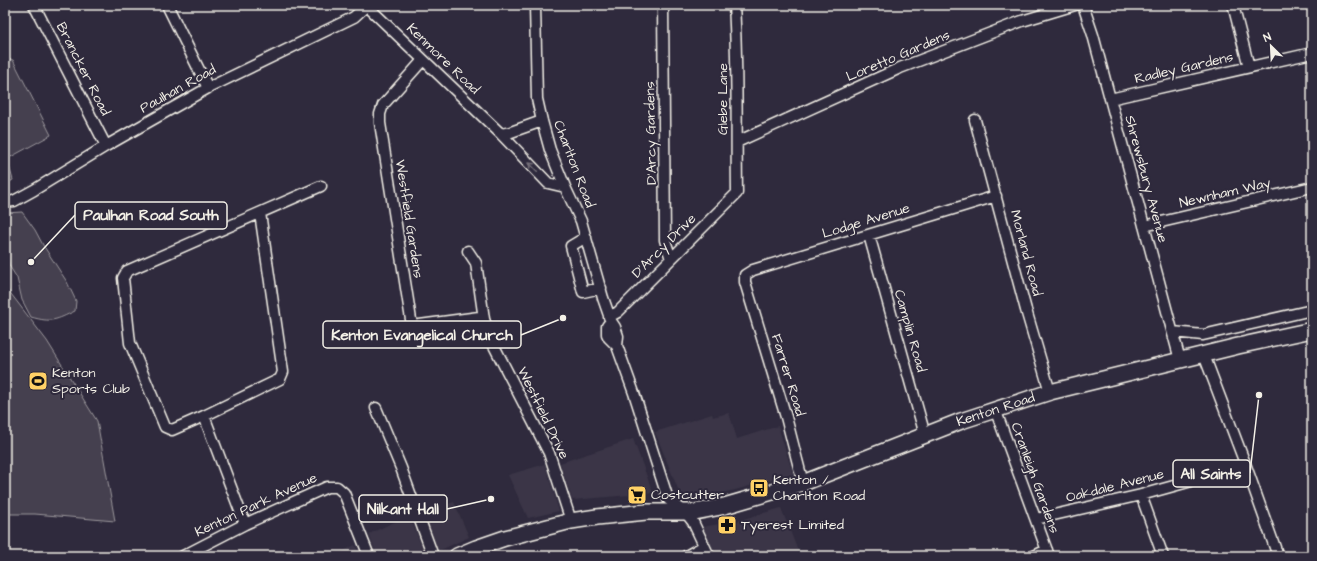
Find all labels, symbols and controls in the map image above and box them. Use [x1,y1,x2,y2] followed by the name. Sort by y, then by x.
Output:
[51,19,115,119] street label: Brancker Road
[402,19,484,99] street label: Kenmore Road
[843,25,953,87] street label: Loretto Gardens
[1251,26,1291,66] north arrow
[1261,29,1273,46] text: N
[1133,47,1235,89] street label: Radley Gardens
[136,60,220,118] street label: Paulhan Road
[713,63,733,135] street label: Glebe Lane
[640,81,662,185] street label: D'Arcy Gardens
[1119,113,1173,245] street label: Shrewsbury Avenue
[548,117,600,211] street label: Charlton Road
[390,158,428,280] street label: Westfield Gardens
[528,162,538,172] one-way arrow
[1177,173,1273,213] street label: Newnham Way
[820,198,913,244] street label: Lodge Avenue
[75,202,227,229] callout: Paulhan Road South
[83,205,219,226] text: Paulhan Road South
[1005,208,1047,298] street label: Morland Road
[627,209,701,283] street label: D'Arcy Drive
[889,287,931,375] street label: Camplin Road
[323,321,521,348] callout: Kenton Evangelical Church
[331,325,513,348] text: Kenton Evangelical Church
[766,331,810,419] street label: Farrer Road
[52,363,130,399] place label: Kenton Sports Club
[512,364,574,463] street label: Westfield Drive
[27,370,49,392] sports icon: Kenton Sports Club
[953,388,1037,432] street label: Kenton Road
[1006,420,1064,536] street label: Cranleigh Gardens
[1173,460,1250,487] callout: All Saints
[1064,464,1166,508] street label: Oakdale Avenue
[1181,464,1242,485] text: All Saints
[192,468,321,542] street label: Kenton Park Avenue
[773,470,865,506] place label: Kenton / Charlton Road
[748,477,770,499] bus stop icon: Kenton / Charlton Road
[626,484,648,506] supermarket icon: Costcutter
[651,485,724,505] place label: Costcutter
[359,495,447,522] callout: Nilkant Hall
[367,499,440,520] text: Nilkant Hall
[716,514,738,536] pharmacy icon: Tyerest Limited
[741,515,844,535] place label: Tyerest Limited

